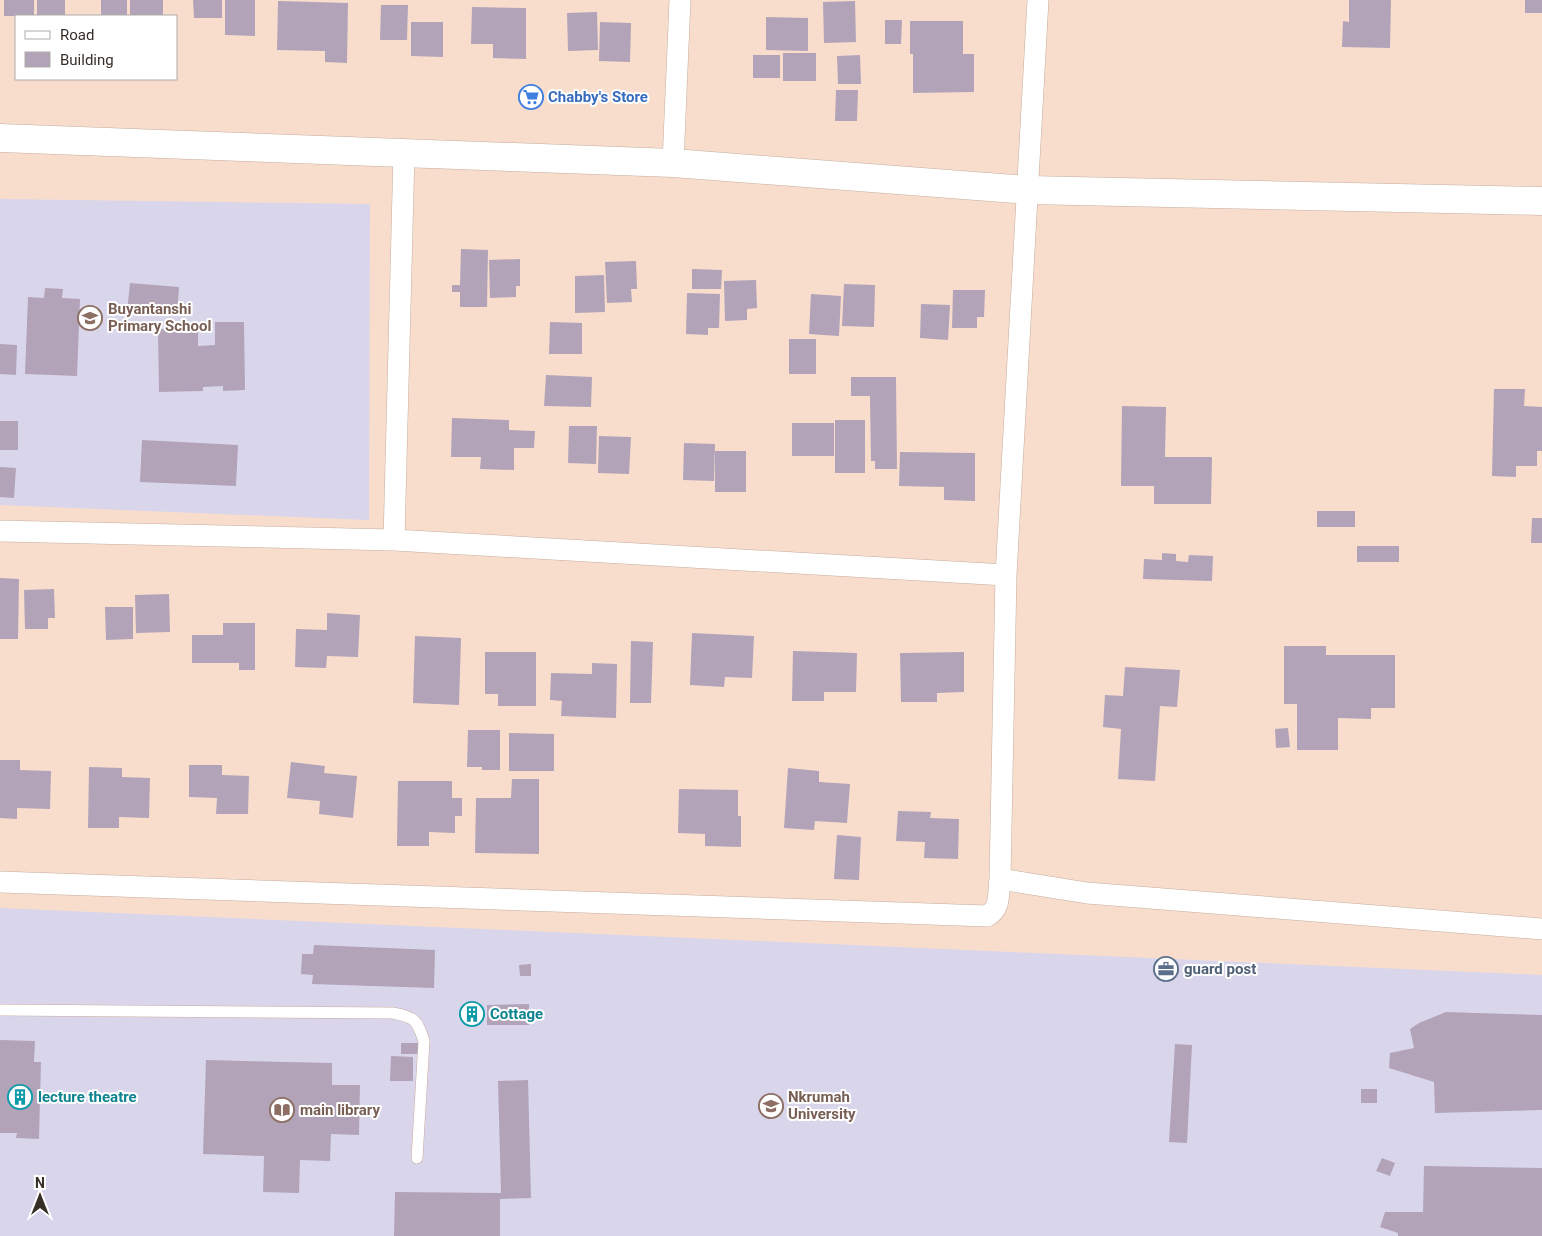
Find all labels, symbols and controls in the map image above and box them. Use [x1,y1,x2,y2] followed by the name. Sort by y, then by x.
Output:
[15,15,178,80] legend
[60,26,94,44] text: Road
[60,51,114,69] text: Building
[518,84,544,110] supermarket icon: Chabby's Store
[548,88,648,106] place label: Chabby's Store
[108,300,211,335] place label: Buyantanshi Primary School
[77,305,103,331] school or university icon: Buyantanshi Primary School
[1153,956,1179,982] office icon: guard post
[1184,960,1256,978] place label: guard post
[459,1001,485,1027] building icon: Cottage
[490,1005,543,1023] place label: Cottage
[7,1084,33,1110] building icon: lecture theatre
[38,1088,137,1106] place label: lecture theatre
[788,1088,856,1123] place label: Nkrumah University
[758,1093,784,1119] school or university icon: Nkrumah University
[269,1097,295,1123] library icon: main library
[300,1101,380,1119] place label: main library
[15,1171,65,1221] north arrow
[35,1175,45,1191] text: N

